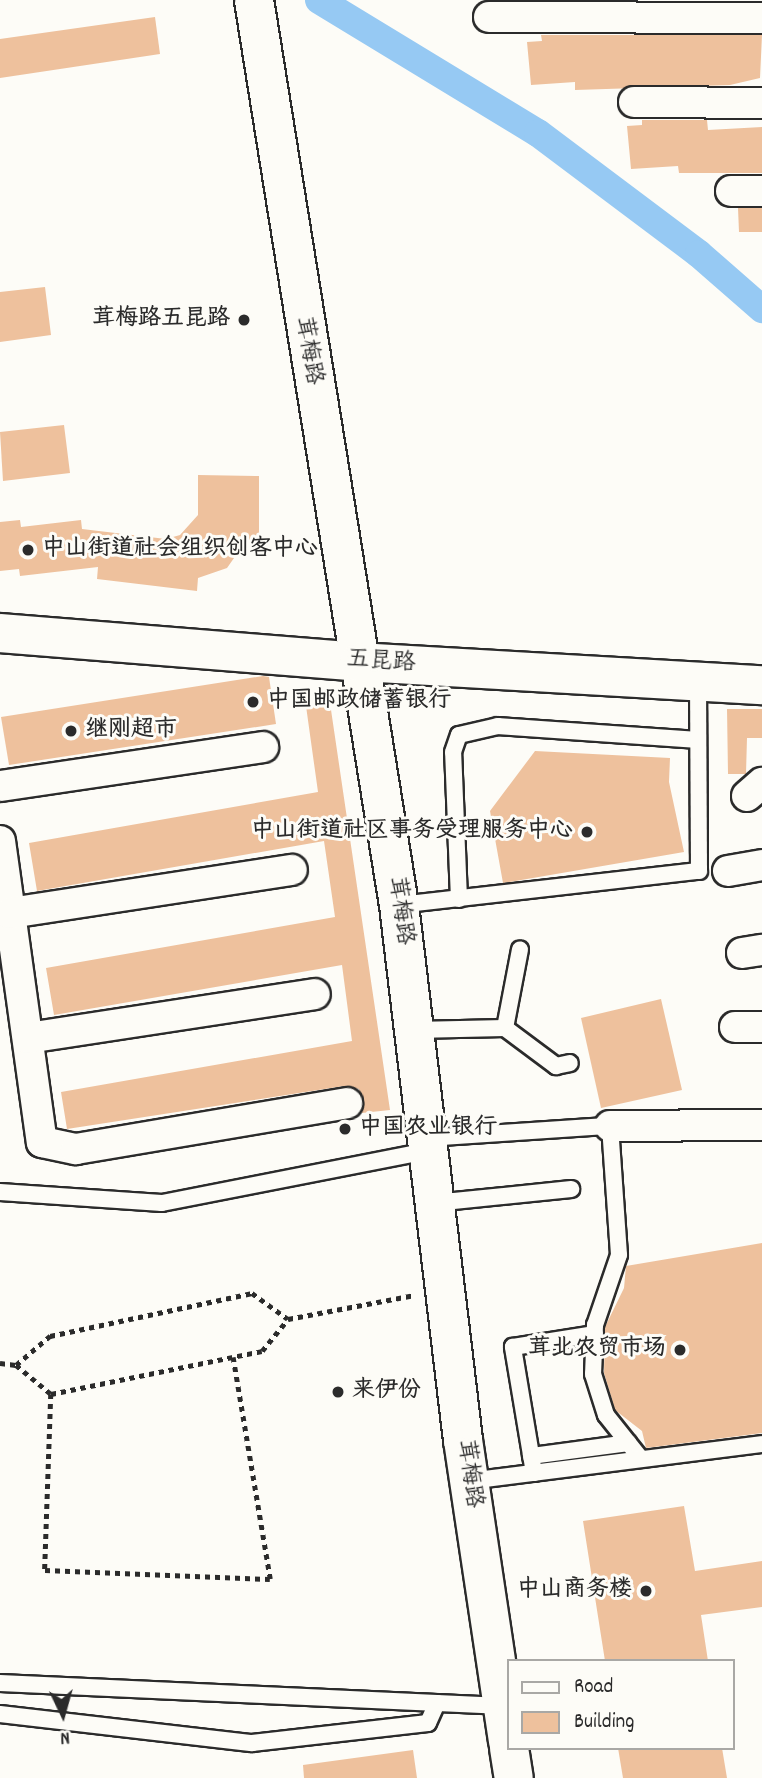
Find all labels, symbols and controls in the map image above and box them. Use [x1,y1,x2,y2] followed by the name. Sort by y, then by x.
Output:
[92,306,230,334] place label: 茸梅路五昆路
[236,312,252,328] marker: 茸梅路五昆路
[287,315,327,387] street label: 茸梅路
[42,536,318,564] place label: 中山街道社会组织创客中心
[20,542,36,558] marker: 中山街道社会组织创客中心
[346,647,416,679] street label: 五昆路
[267,688,451,716] place label: 中国邮政储蓄银行
[245,694,261,710] marker: 中国邮政储蓄银行
[85,717,177,745] place label: 继刚超市
[63,723,79,739] marker: 继刚超市
[251,818,573,846] place label: 中山街道社区事务受理服务中心
[579,824,595,840] marker: 中山街道社区事务受理服务中心
[381,875,417,947] street label: 茸梅路
[359,1115,497,1143] place label: 中国农业银行
[337,1121,353,1137] marker: 中国农业银行
[528,1336,666,1364] place label: 茸北农贸市场
[672,1342,688,1358] marker: 茸北农贸市场
[352,1378,421,1406] place label: 来伊份
[330,1384,346,1400] marker: 来伊份
[450,1438,486,1510] street label: 茸梅路
[517,1577,632,1605] place label: 中山商务楼
[638,1583,654,1599] marker: 中山商务楼
[506,1659,734,1750] legend
[574,1673,613,1703] text: Road
[28,1680,98,1750] north arrow
[574,1708,634,1738] text: Building
[59,1723,71,1750] text: N

